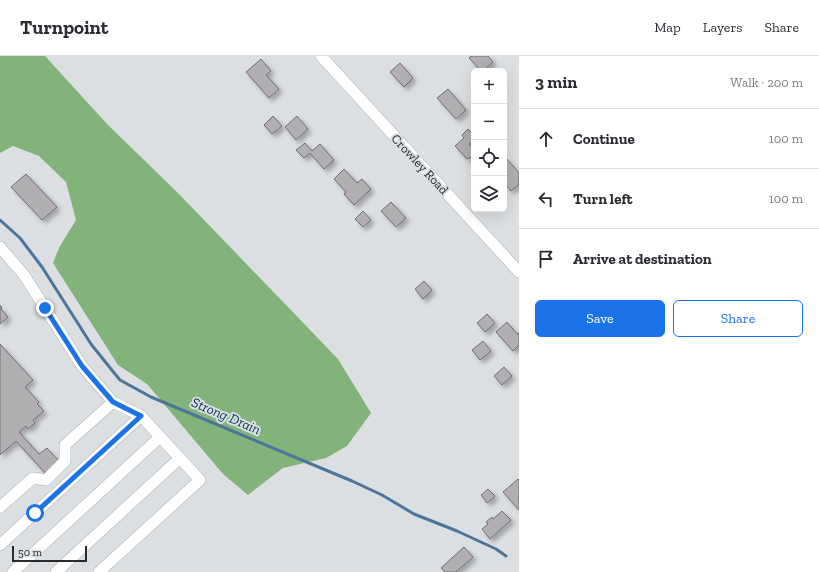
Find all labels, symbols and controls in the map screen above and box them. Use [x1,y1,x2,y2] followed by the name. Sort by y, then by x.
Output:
[20,16,108,39] text: Turnpoint
[654,19,681,36] text: Map
[703,19,742,36] text: Layers
[764,19,799,36] text: Share
[471,68,507,212] map controls
[471,68,507,104] button: +
[535,72,577,92] text: 3 min
[730,75,803,90] text: Walk · 200 m
[471,104,507,140] button: −
[535,128,557,150] icon: ahead
[573,130,635,148] text: Continue
[388,131,452,197] street label: Crowley Road
[769,131,803,146] text: 100 m
[471,140,507,176] button: locate
[471,176,507,212] button: layers
[535,188,557,210] icon: left
[573,190,633,208] text: Turn left
[769,191,803,206] text: 100 m
[535,248,557,270] icon: arrive
[573,250,712,268] text: Arrive at destination
[36,299,54,317] route end
[535,300,665,337] button: Save
[673,300,803,337] button: Share
[189,394,263,438] water label: Strong Drain
[26,504,44,522] route start
[12,544,87,563] scale bar
[18,546,42,559] text: 50 m

